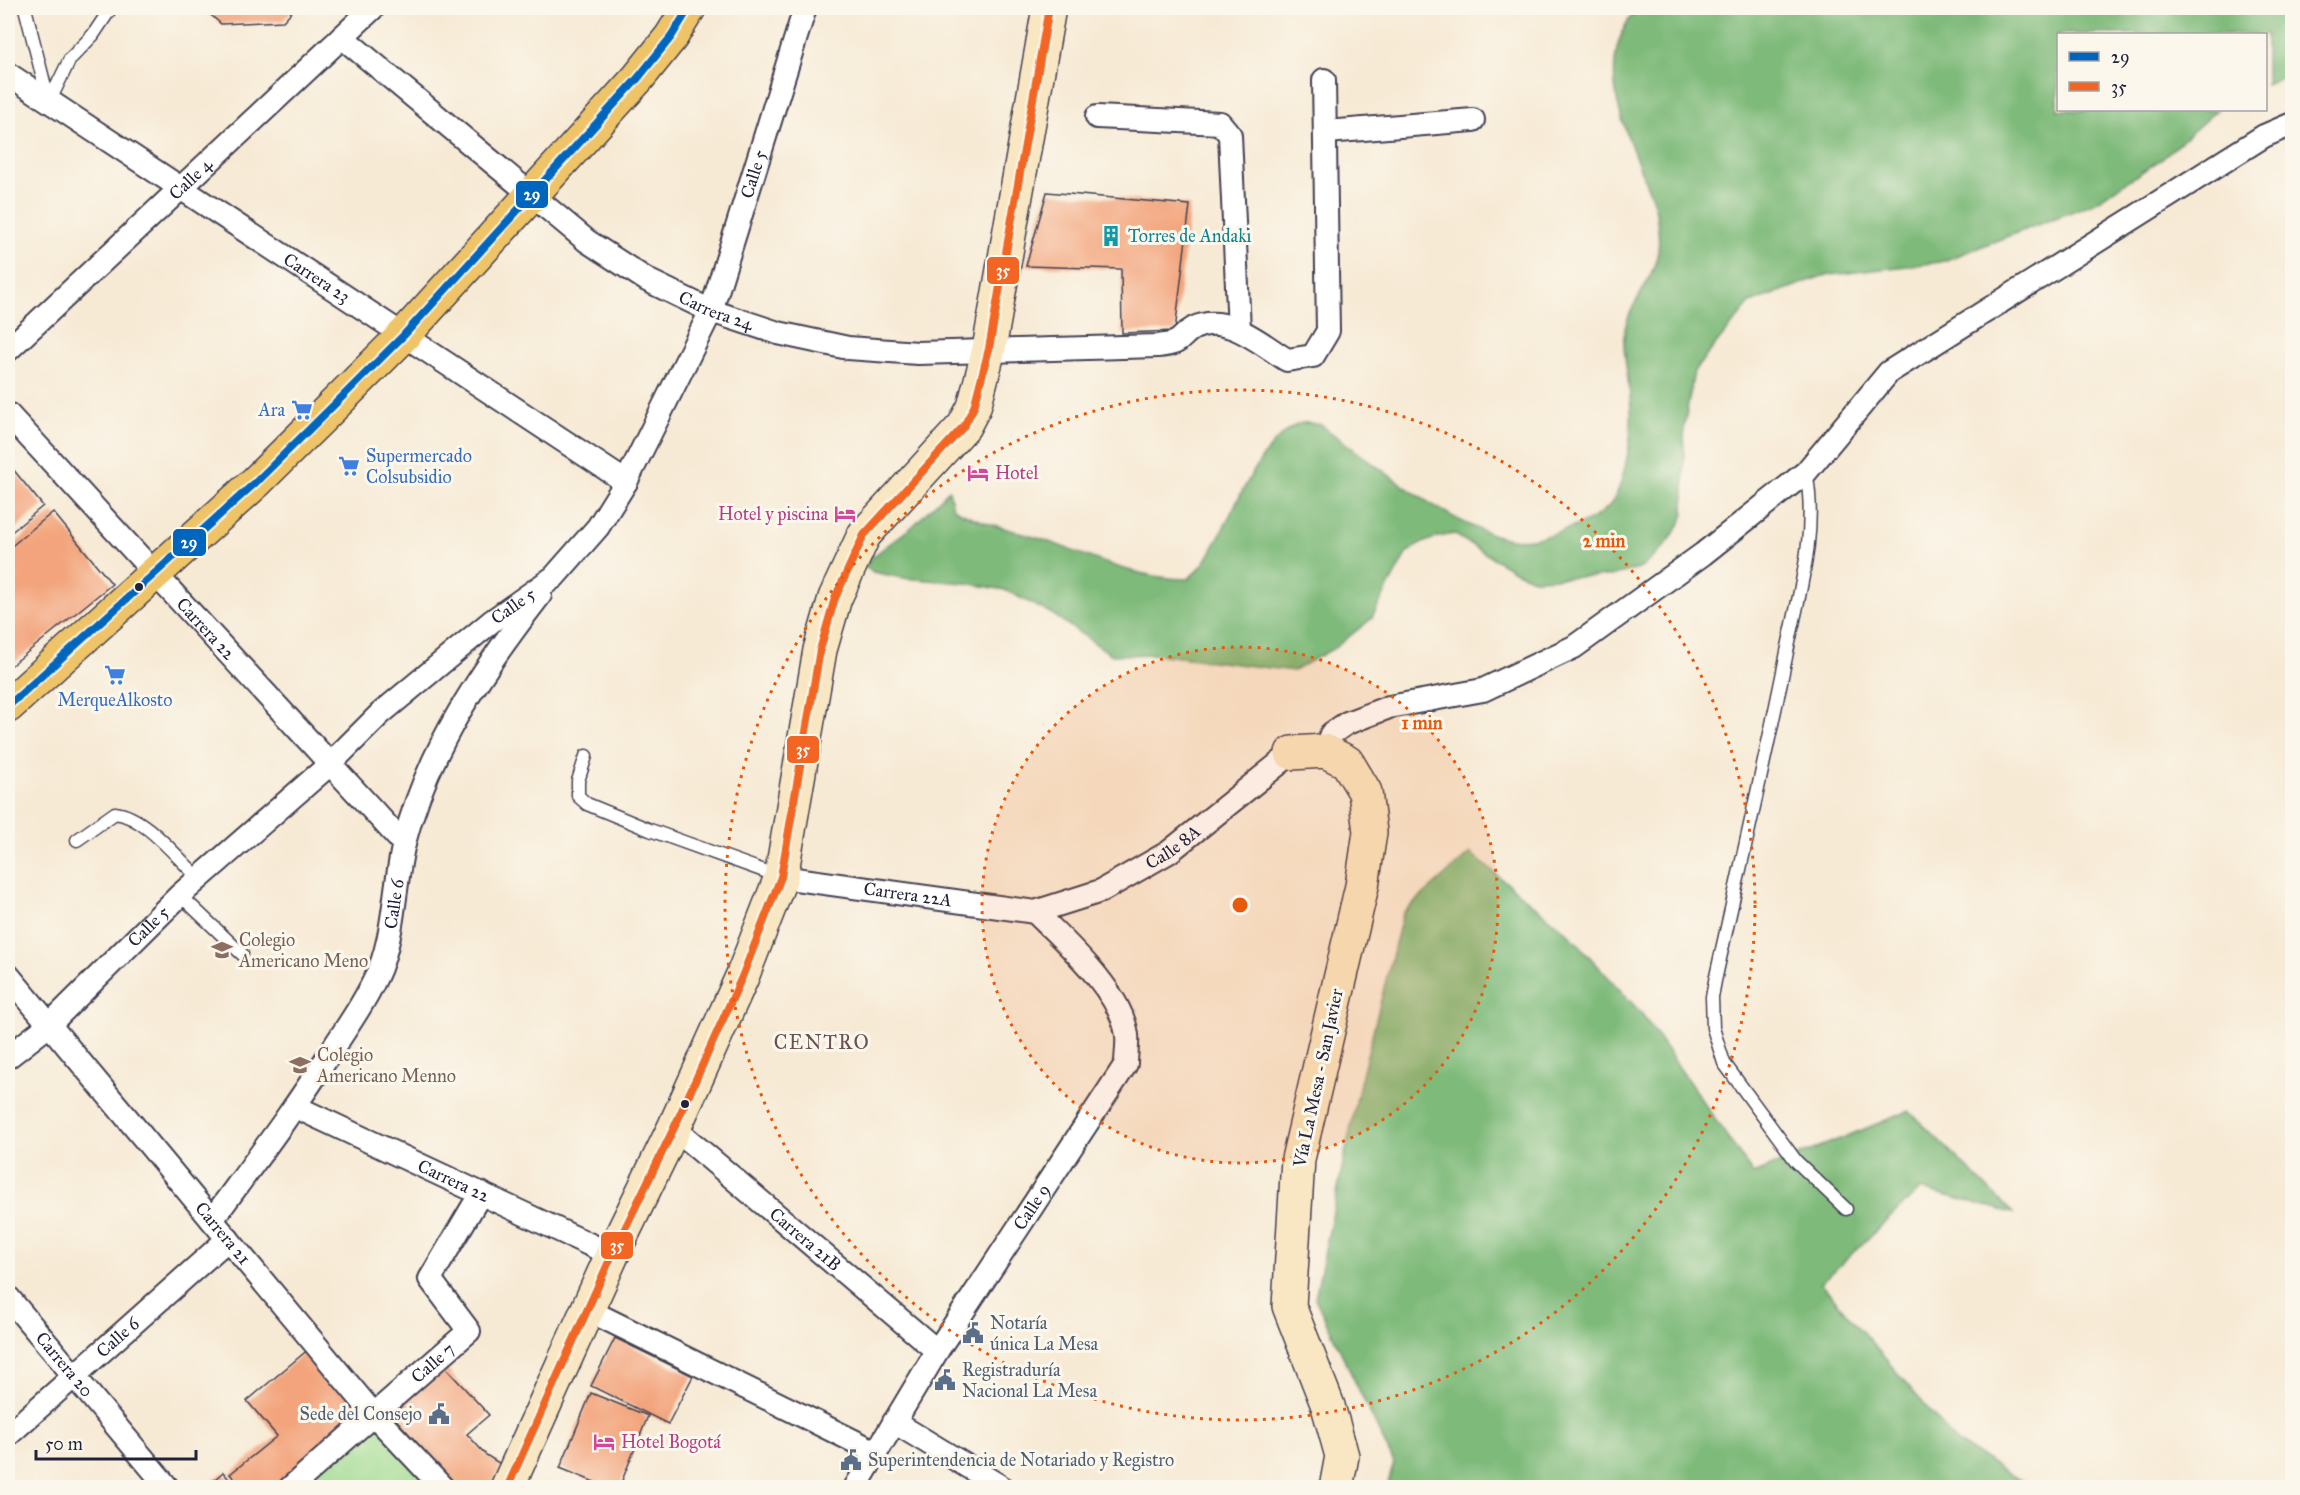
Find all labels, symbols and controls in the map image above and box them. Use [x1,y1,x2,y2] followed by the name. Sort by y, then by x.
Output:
[2057,33,2267,111] legend
[2111,46,2130,68] text: 29
[2111,76,2127,98] text: 35
[736,147,771,201] street label: Calle 5
[164,153,217,205] street label: Calle 4
[515,180,549,209] line badge: 29
[524,185,540,205] text: 29
[1099,224,1123,248] building icon: Torres de Andaki
[1128,225,1252,247] place label: Torres de Andaki
[279,248,354,308] street label: Carrera 23
[986,256,1020,285] line badge: 35
[996,261,1010,281] text: 35
[675,286,757,335] street label: Carrera 24
[290,398,314,422] supermarket icon: Ara
[258,399,285,421] place label: Ara
[366,445,472,488] place label: Supermercado Colsubsidio
[337,454,361,478] supermarket icon: Supermercado Colsubsidio
[966,461,990,485] hotel icon: Hotel
[995,462,1038,484] place label: Hotel
[833,502,857,526] hotel icon: Hotel y piscina
[718,503,828,525] place label: Hotel y piscina
[172,528,207,557] line badge: 29
[1583,530,1626,552] text: 2 min
[181,533,197,553] text: 29
[133,581,145,593] unlabelled marker
[487,582,540,629] street label: Calle 5
[172,593,240,665] street label: Carrera 22
[103,663,127,687] supermarket icon: MerqueAlkosto
[58,689,172,712] place label: MerqueAlkosto
[1402,712,1443,734] text: 1 min
[786,735,820,764] line badge: 35
[796,740,810,760] text: 35
[1142,820,1205,874] street label: Calle 8A
[380,877,408,931] street label: Calle 6
[862,878,953,911] street label: Carrera 22A
[1230,895,1250,915] centre of rings
[123,901,174,952] street label: Calle 5
[238,929,368,972] place label: Colegio Americano Meno
[210,938,234,962] school or university icon: Colegio Americano Meno
[1288,986,1349,1171] street label: Vía La Mesa - San Javier
[774,1030,870,1054] district label: CENTRO
[316,1044,456,1087] place label: Colegio Americano Menno
[288,1053,312,1077] school or university icon: Colegio Americano Menno
[679,1098,691,1110] unlabelled marker
[414,1155,493,1207] street label: Carrera 22
[1009,1180,1055,1234] street label: Calle 9
[190,1197,255,1269] street label: Carrera 21
[765,1203,845,1276] street label: Carrera 21B
[600,1231,634,1260] line badge: 35
[610,1236,624,1256] text: 35
[92,1312,144,1362] street label: Calle 6
[990,1312,1098,1355] place label: Notaría única La Mesa
[961,1321,985,1345] public building icon: Notaría única La Mesa
[31,1327,98,1402] street label: Carrera 20
[407,1338,459,1388] street label: Calle 7
[962,1359,1097,1402] place label: Registraduría Nacional La Mesa
[933,1368,957,1392] public building icon: Registraduría Nacional La Mesa
[427,1402,451,1426] public building icon: Sede del Consejo
[300,1403,422,1425] place label: Sede del Consejo
[36,1423,196,1461] scale bar
[592,1430,616,1454] hotel icon: Hotel Bogotá
[621,1431,721,1454] place label: Hotel Bogotá
[45,1433,83,1455] text: 50 m
[839,1448,863,1472] public building icon: Superintendencia de Notariado y Registro
[868,1449,1174,1472] place label: Superintendencia de Notariado y Registro

